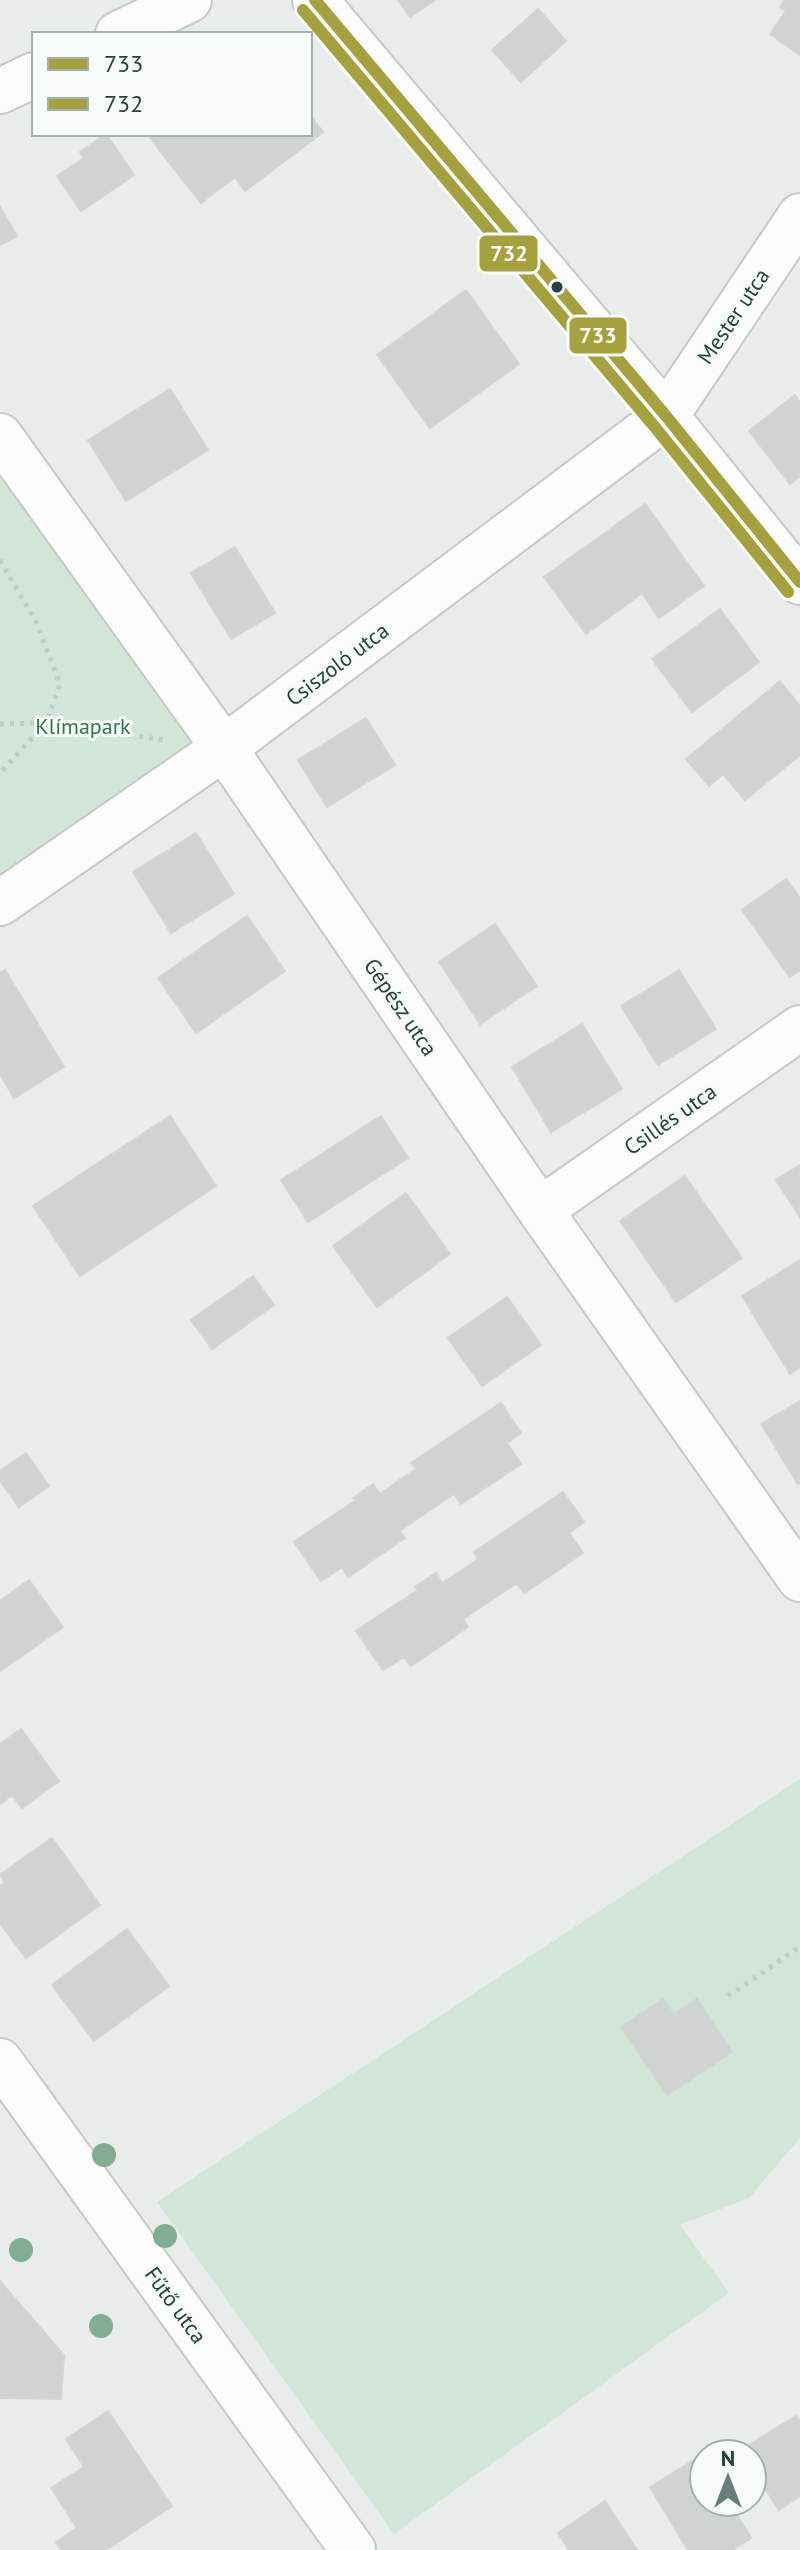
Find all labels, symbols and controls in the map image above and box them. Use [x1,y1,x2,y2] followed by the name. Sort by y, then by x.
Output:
[32,32,312,136] legend
[104,48,143,79] text: 733
[104,88,143,119] text: 732
[478,234,539,273] line badge: 732
[490,239,528,267] text: 732
[691,263,775,369] street label: Mester utca
[549,279,565,295] unlabelled marker
[568,316,628,355] line badge: 733
[579,321,617,349] text: 733
[280,616,394,712] street label: Csiszoló utca
[35,712,131,740] park label: Klímapark
[358,953,444,1061] street label: Gépész utca
[618,1077,722,1161] street label: Csillés utca
[139,2261,213,2349] street label: Fűtő utca
[688,2438,768,2518] north arrow
[721,2444,735,2472] text: N

